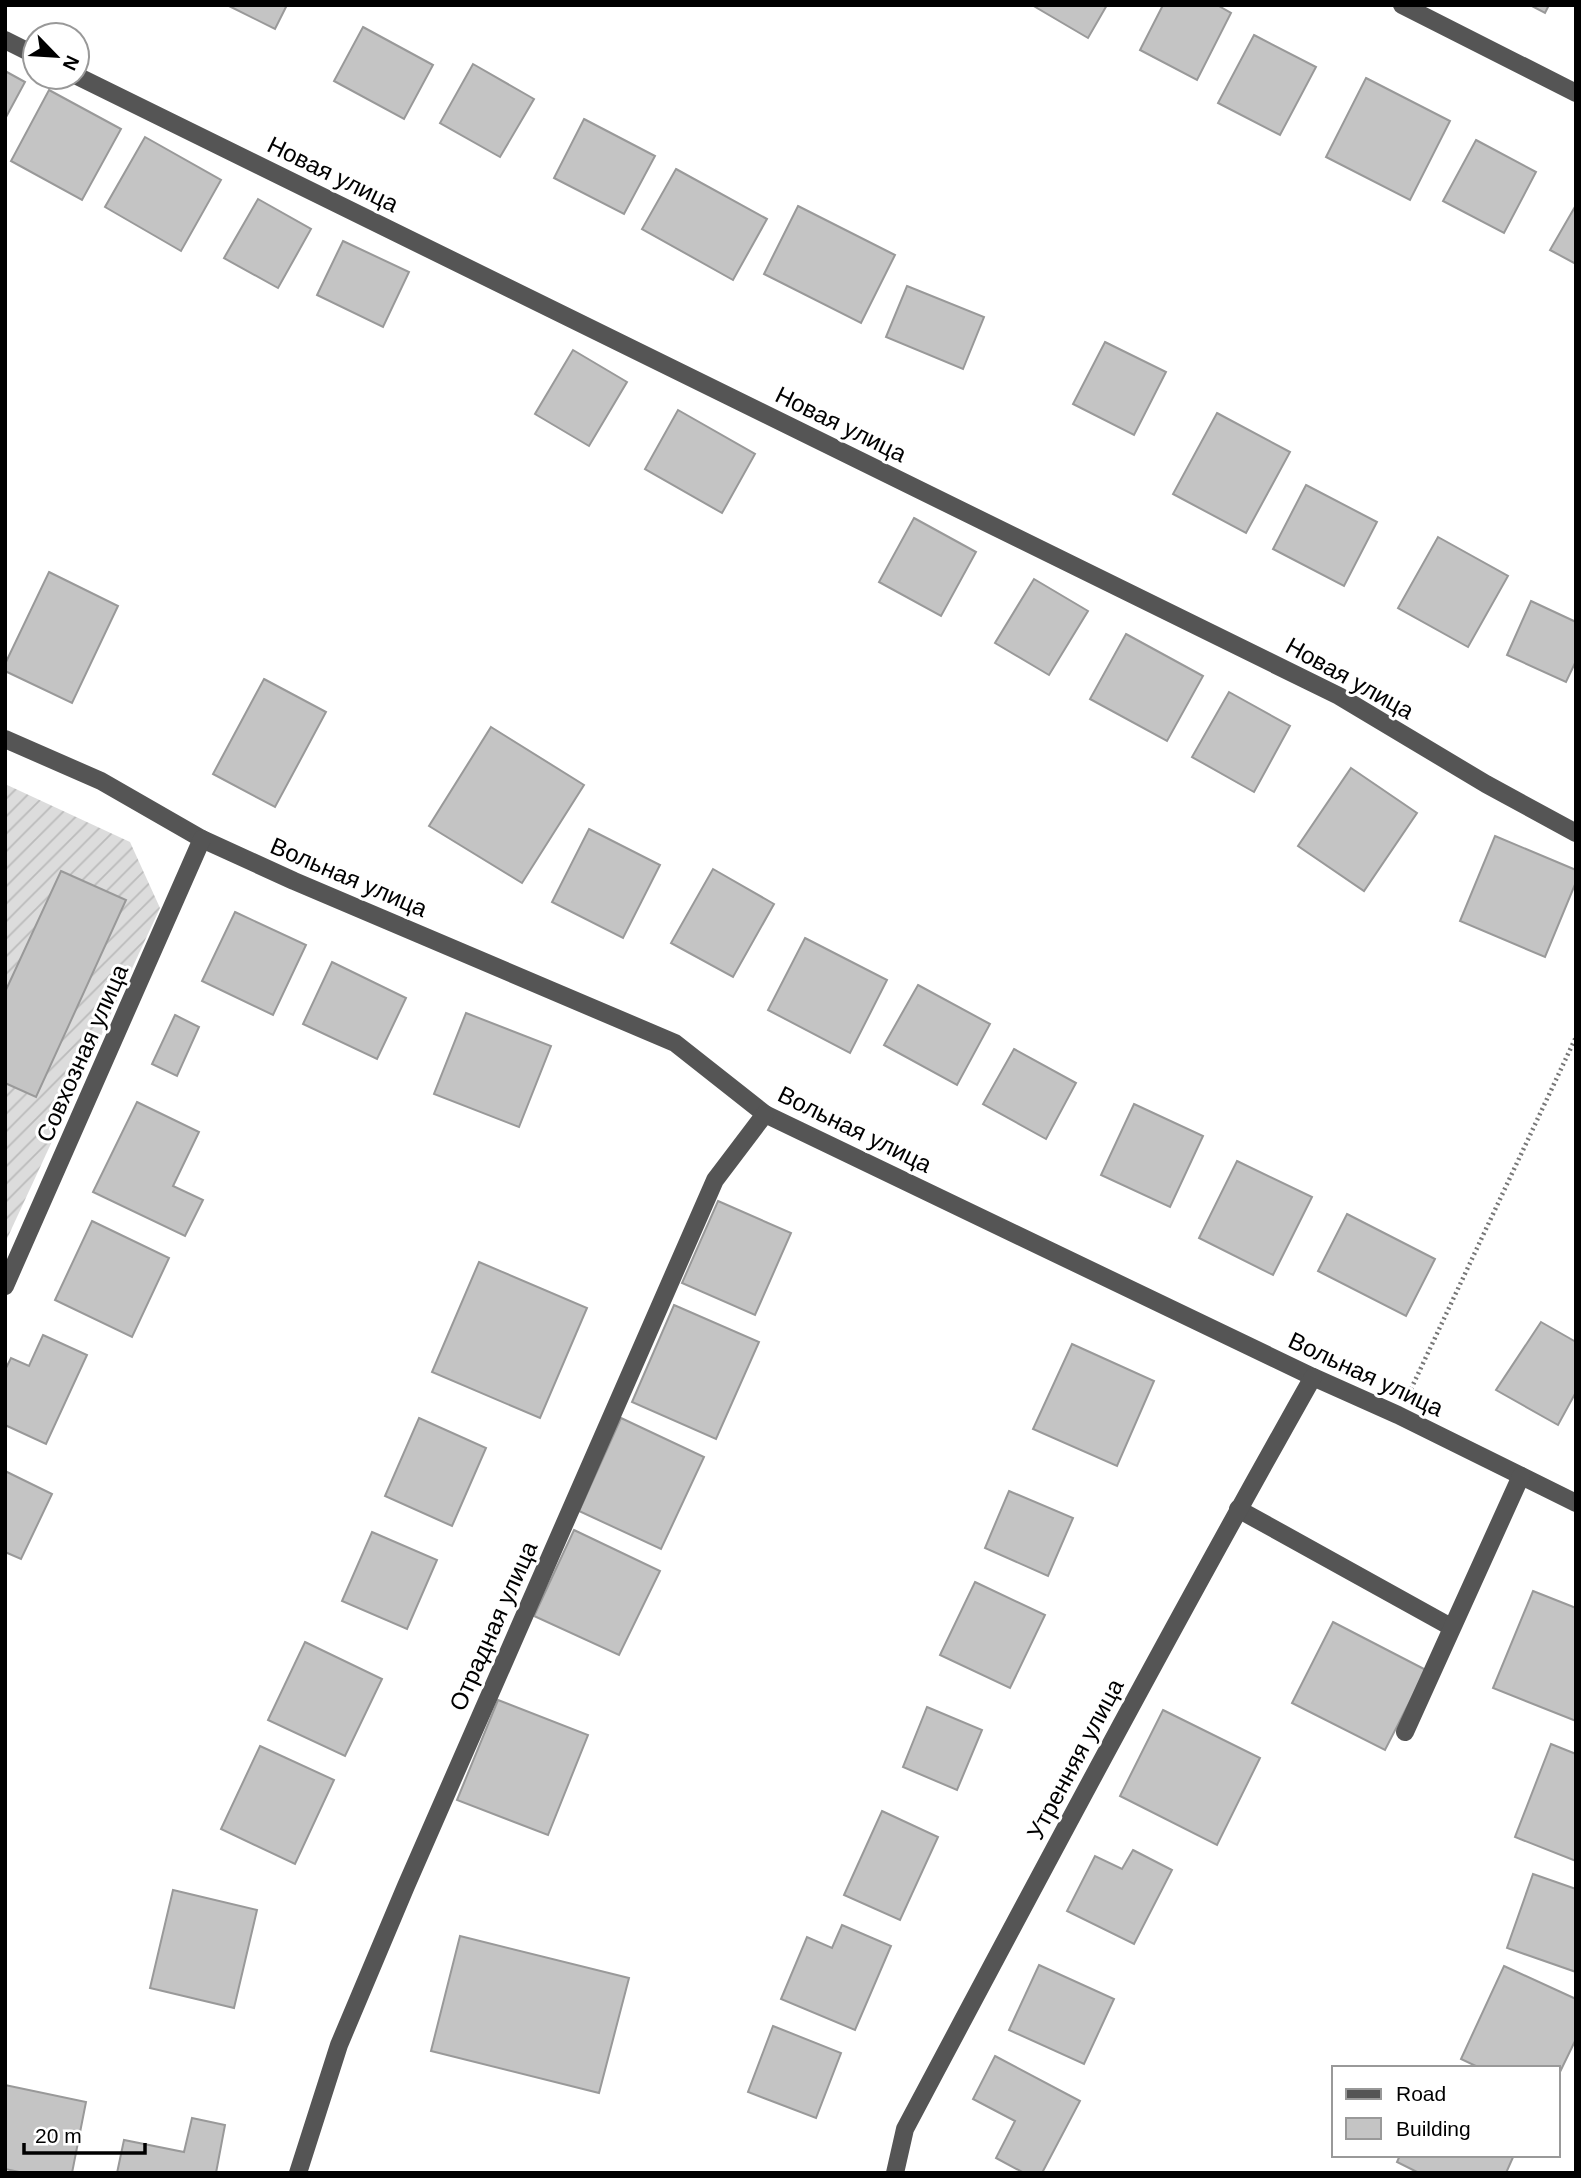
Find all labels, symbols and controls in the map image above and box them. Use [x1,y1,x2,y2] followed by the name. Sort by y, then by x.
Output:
[21,21,91,91] north arrow
[59,52,83,74] text: N
[263,131,403,218] street label: Новая улица
[771,381,911,468] street label: Новая улица
[1281,632,1419,725] street label: Новая улица
[267,832,432,922] street label: Вольная улица
[31,959,134,1146] street label: Совхозная улица
[774,1080,937,1178] street label: Вольная улица
[1284,1326,1448,1422] street label: Вольная улица
[444,1537,543,1715] street label: Отрадная улица
[1021,1673,1129,1844] street label: Утренняя улица
[1332,2066,1560,2157] legend
[1396,2082,1446,2105] text: Road
[24,2112,145,2156] scale bar
[1396,2117,1471,2140] text: Building
[35,2124,82,2147] text: 20 m

